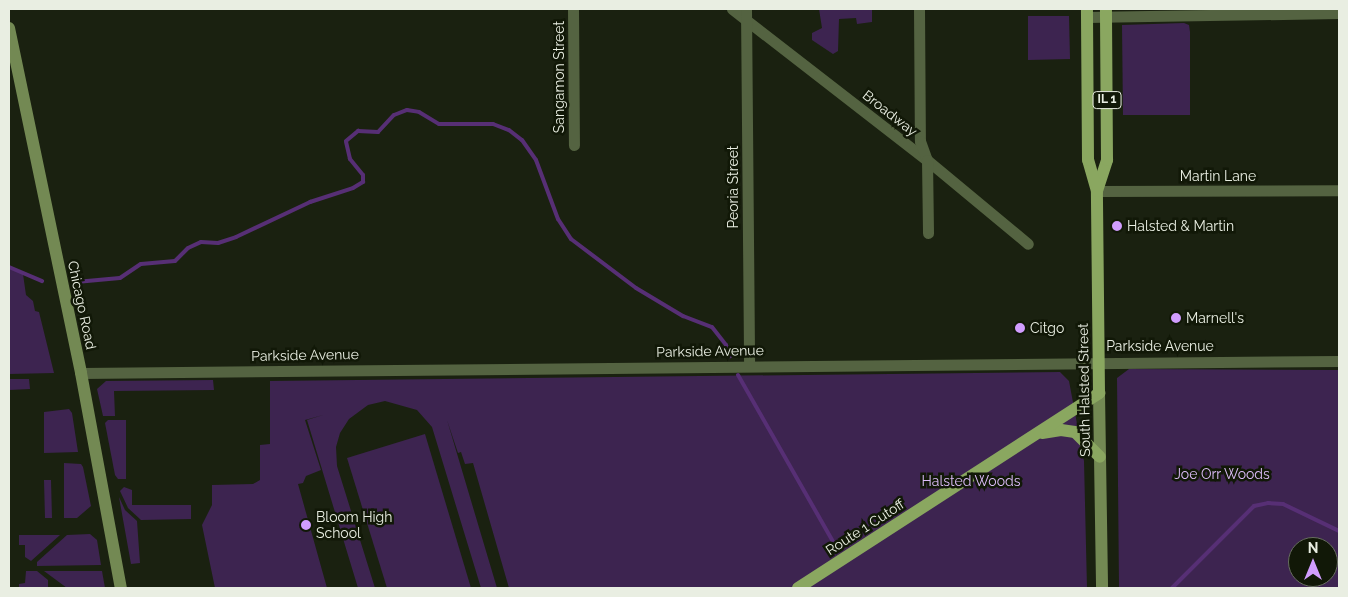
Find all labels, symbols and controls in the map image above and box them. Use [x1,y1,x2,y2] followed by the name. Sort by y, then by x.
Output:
[551,21,567,133] street label: Sangamon Street
[859,86,921,140] street label: Broadway
[1092,90,1122,110] road number: IL 1
[725,145,741,229] street label: Peoria Street
[1180,168,1256,184] street label: Martin Lane
[1127,218,1234,234] place label: Halsted & Martin
[1111,220,1123,232] marker: Halsted & Martin
[64,259,100,351] street label: Chicago Road
[1186,310,1244,326] place label: Marnell's
[1170,312,1182,324] marker: Marnell's
[1030,320,1064,336] place label: Citgo
[1014,322,1026,334] marker: Citgo
[1074,323,1094,457] street label: South Halsted Street
[1106,338,1214,354] street label: Parkside Avenue
[656,342,764,360] street label: Parkside Avenue
[251,346,359,364] street label: Parkside Avenue
[1174,466,1270,482] park label: Joe Orr Woods
[921,473,1021,489] park label: Halsted Woods
[823,495,907,559] street label: Route 1 Cutoff
[316,509,392,542] place label: Bloom High School
[300,519,312,531] marker: Bloom High School
[1288,537,1338,587] north arrow
[1308,540,1318,556] text: N

